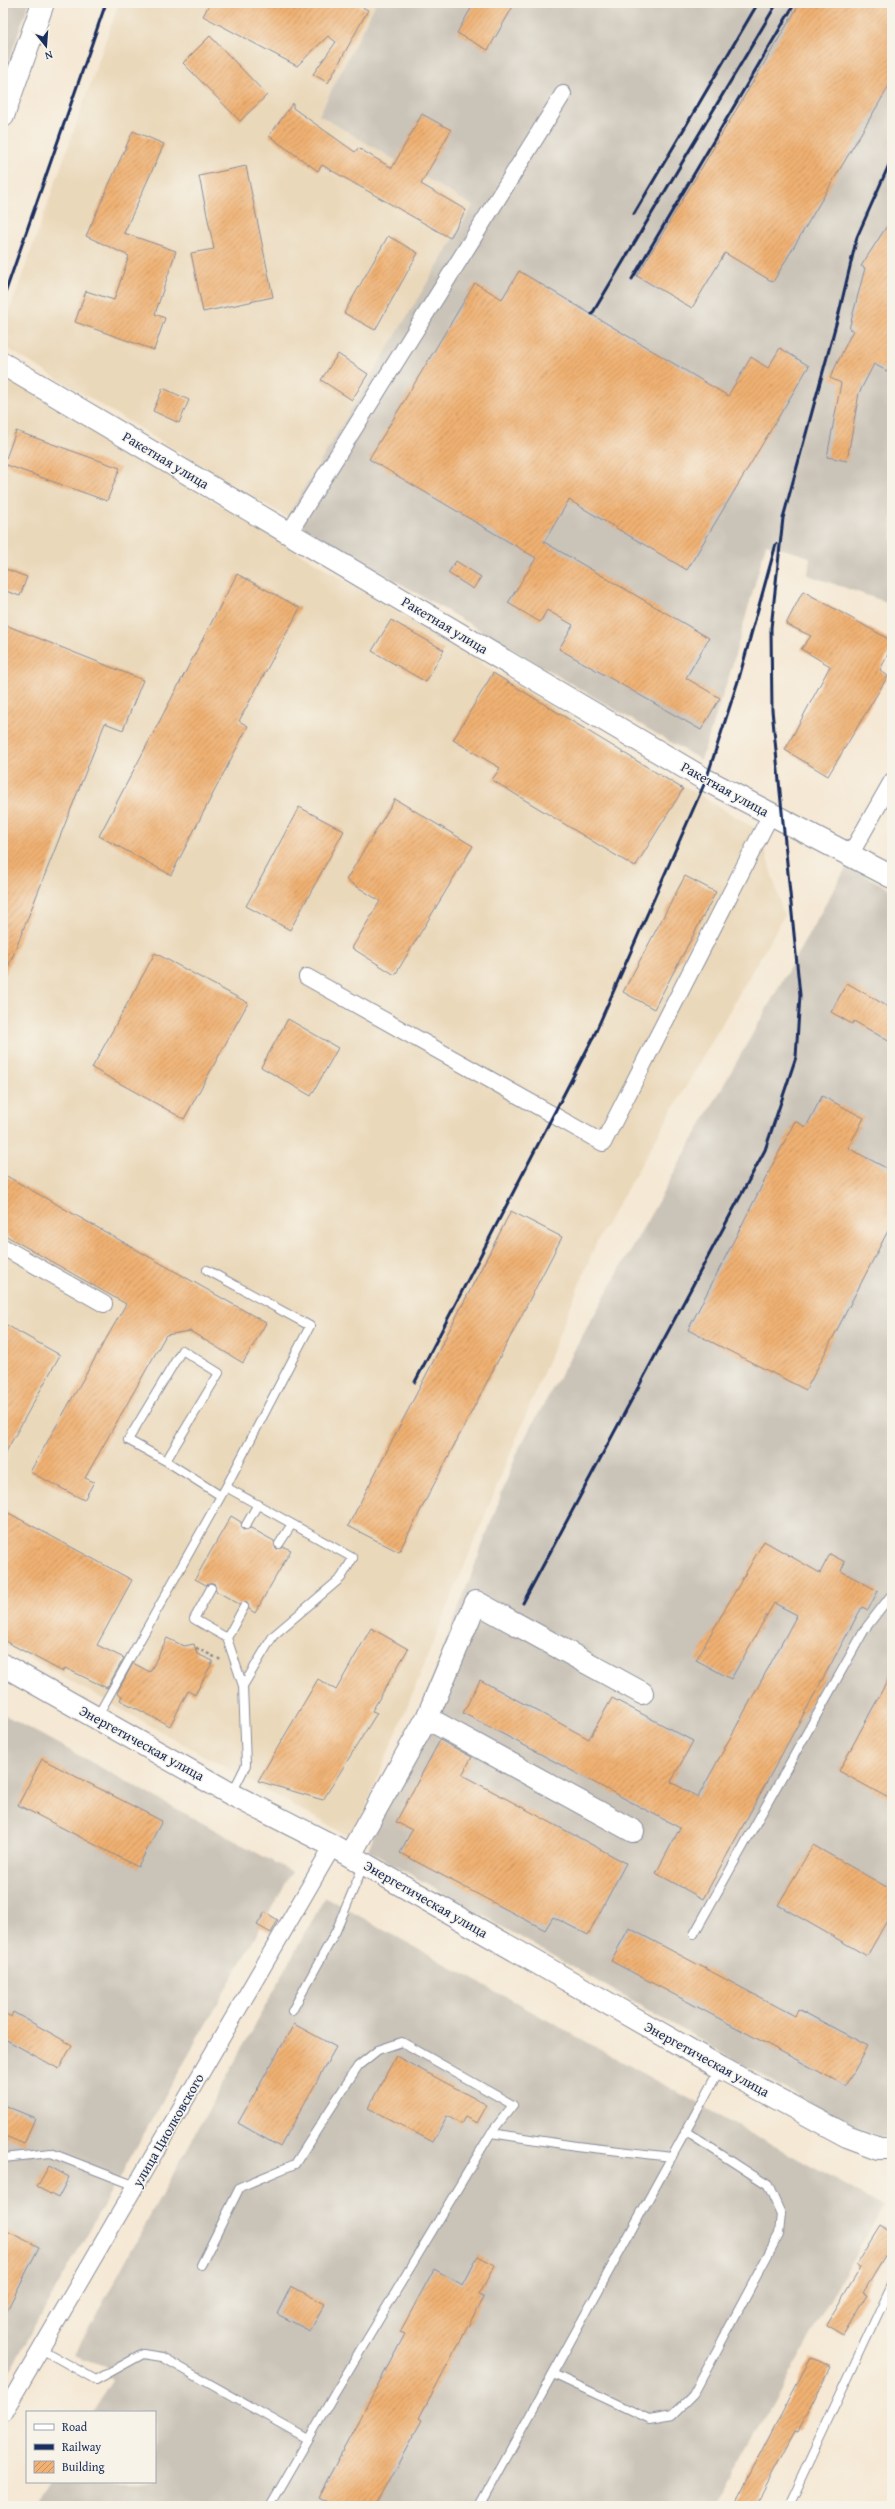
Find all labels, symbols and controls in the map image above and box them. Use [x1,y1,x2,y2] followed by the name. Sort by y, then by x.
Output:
[26,26,66,66] north arrow
[42,47,55,64] text: N
[119,426,213,494] street label: Ракетная улица
[398,591,492,659] street label: Ракетная улица
[677,757,773,822] street label: Ракетная улица
[76,1700,208,1786] street label: Энергетическая улица
[360,1855,492,1943] street label: Энергетическая улица
[641,2016,773,2102] street label: Энергетическая улица
[127,2070,209,2191] street label: улица Циолковского
[26,2411,156,2483] legend
[62,2418,88,2435] text: Road
[62,2438,101,2455] text: Railway
[62,2458,105,2475] text: Building

